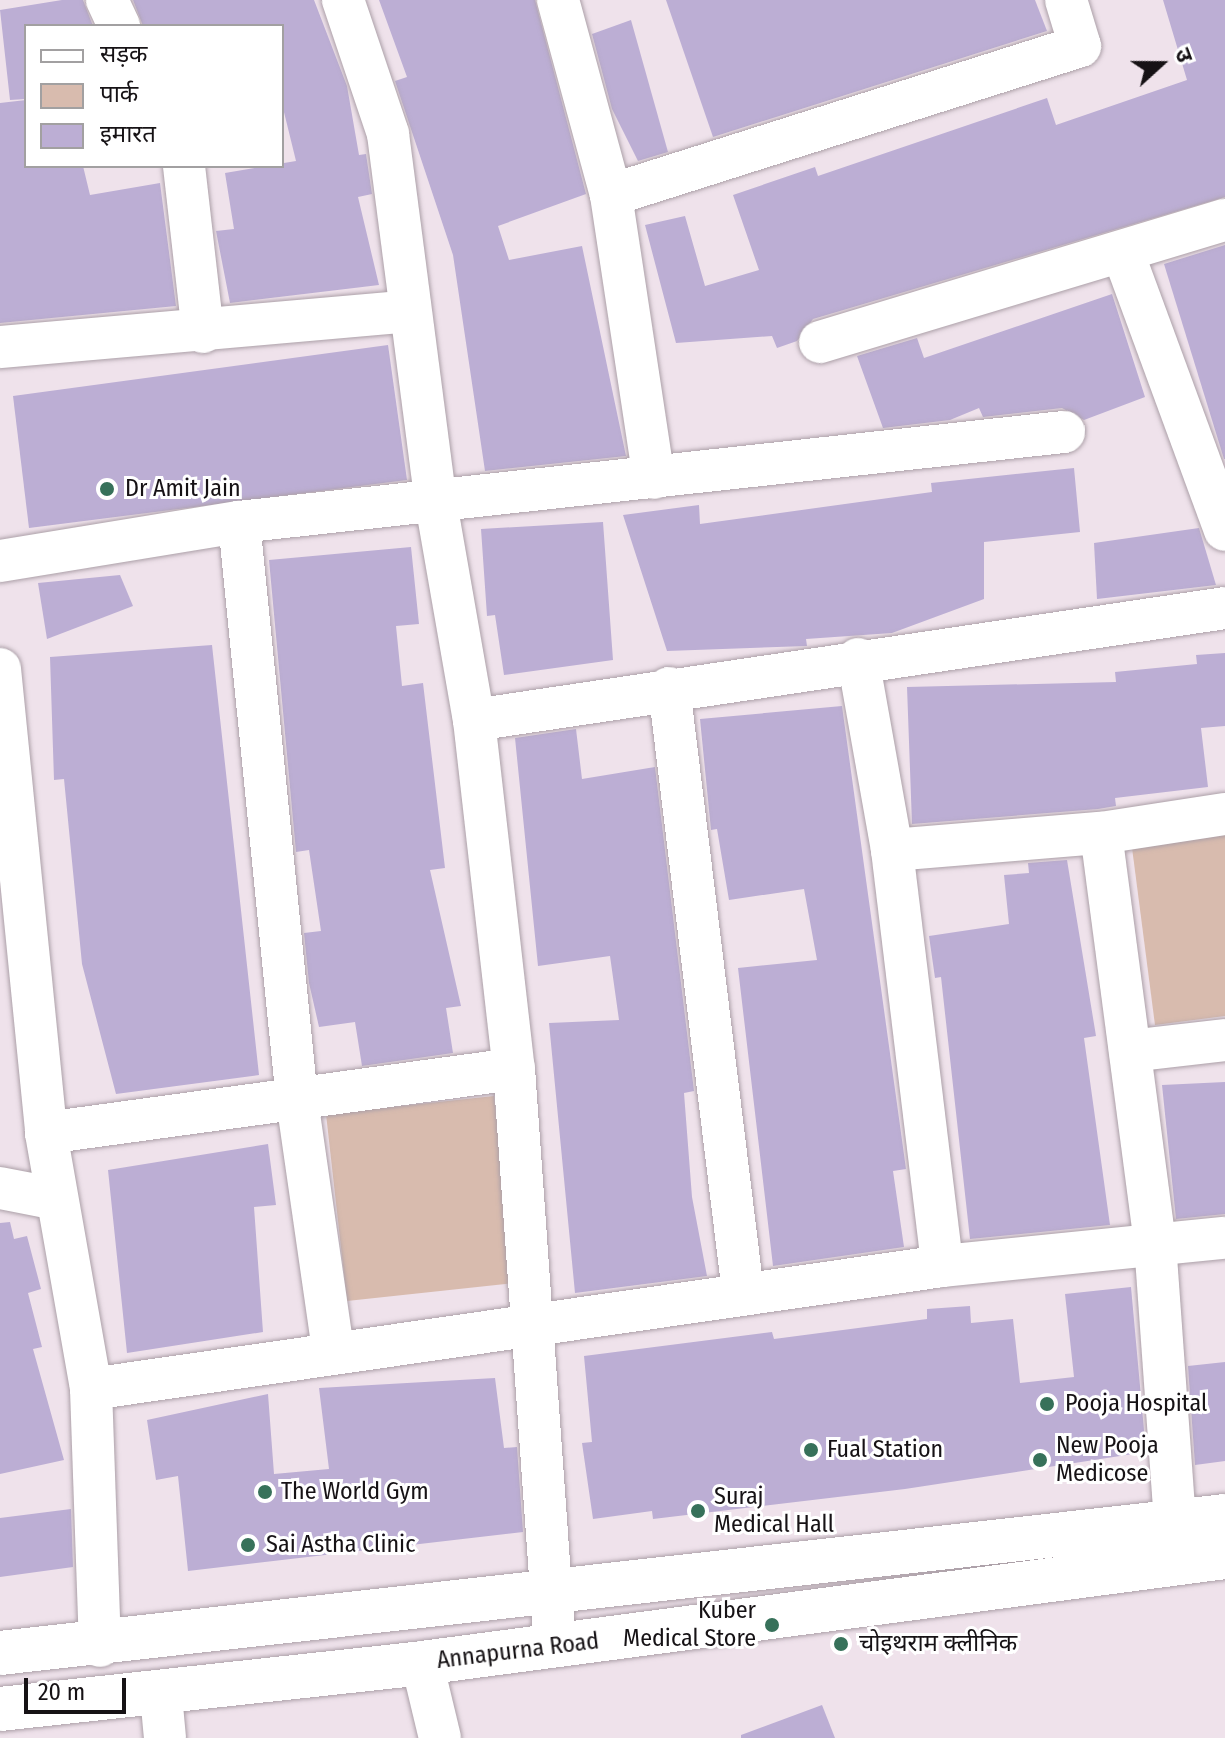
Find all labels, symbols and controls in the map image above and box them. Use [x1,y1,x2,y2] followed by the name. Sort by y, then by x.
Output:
[24,24,284,168] legend
[1121,24,1201,104] north arrow
[100,40,148,68] text: सड़क
[1169,44,1199,66] text: उ
[100,80,138,108] text: पार्क
[100,120,156,148] text: इमारत
[125,475,241,503] place label: Dr Amit Jain
[96,478,118,500] marker: Dr Amit Jain
[1065,1390,1207,1418] place label: Pooja Hospital
[1036,1393,1058,1415] marker: Pooja Hospital
[1056,1432,1159,1488] place label: New Pooja Medicose
[827,1436,943,1464] place label: Fual Station
[802,1441,820,1459] marker: Fual Station
[1031,1451,1049,1469] marker: New Pooja Medicose
[281,1478,429,1506] place label: The World Gym
[256,1483,274,1501] marker: The World Gym
[714,1483,834,1539] place label: Suraj Medical Hall
[689,1502,707,1520] marker: Suraj Medical Hall
[266,1531,415,1559] place label: Sai Astha Clinic
[237,1534,259,1556] marker: Sai Astha Clinic
[623,1597,756,1653] place label: Kuber Medical Store
[763,1616,781,1634] marker: Kuber Medical Store
[435,1627,601,1675] street label: Annapurna Road
[859,1630,1017,1658] place label: चोइथराम क्लीनिक
[830,1633,852,1655] marker: चोइथराम क्लीनिक
[28,1662,130,1712] scale bar
[38,1678,85,1706] text: 20 m

